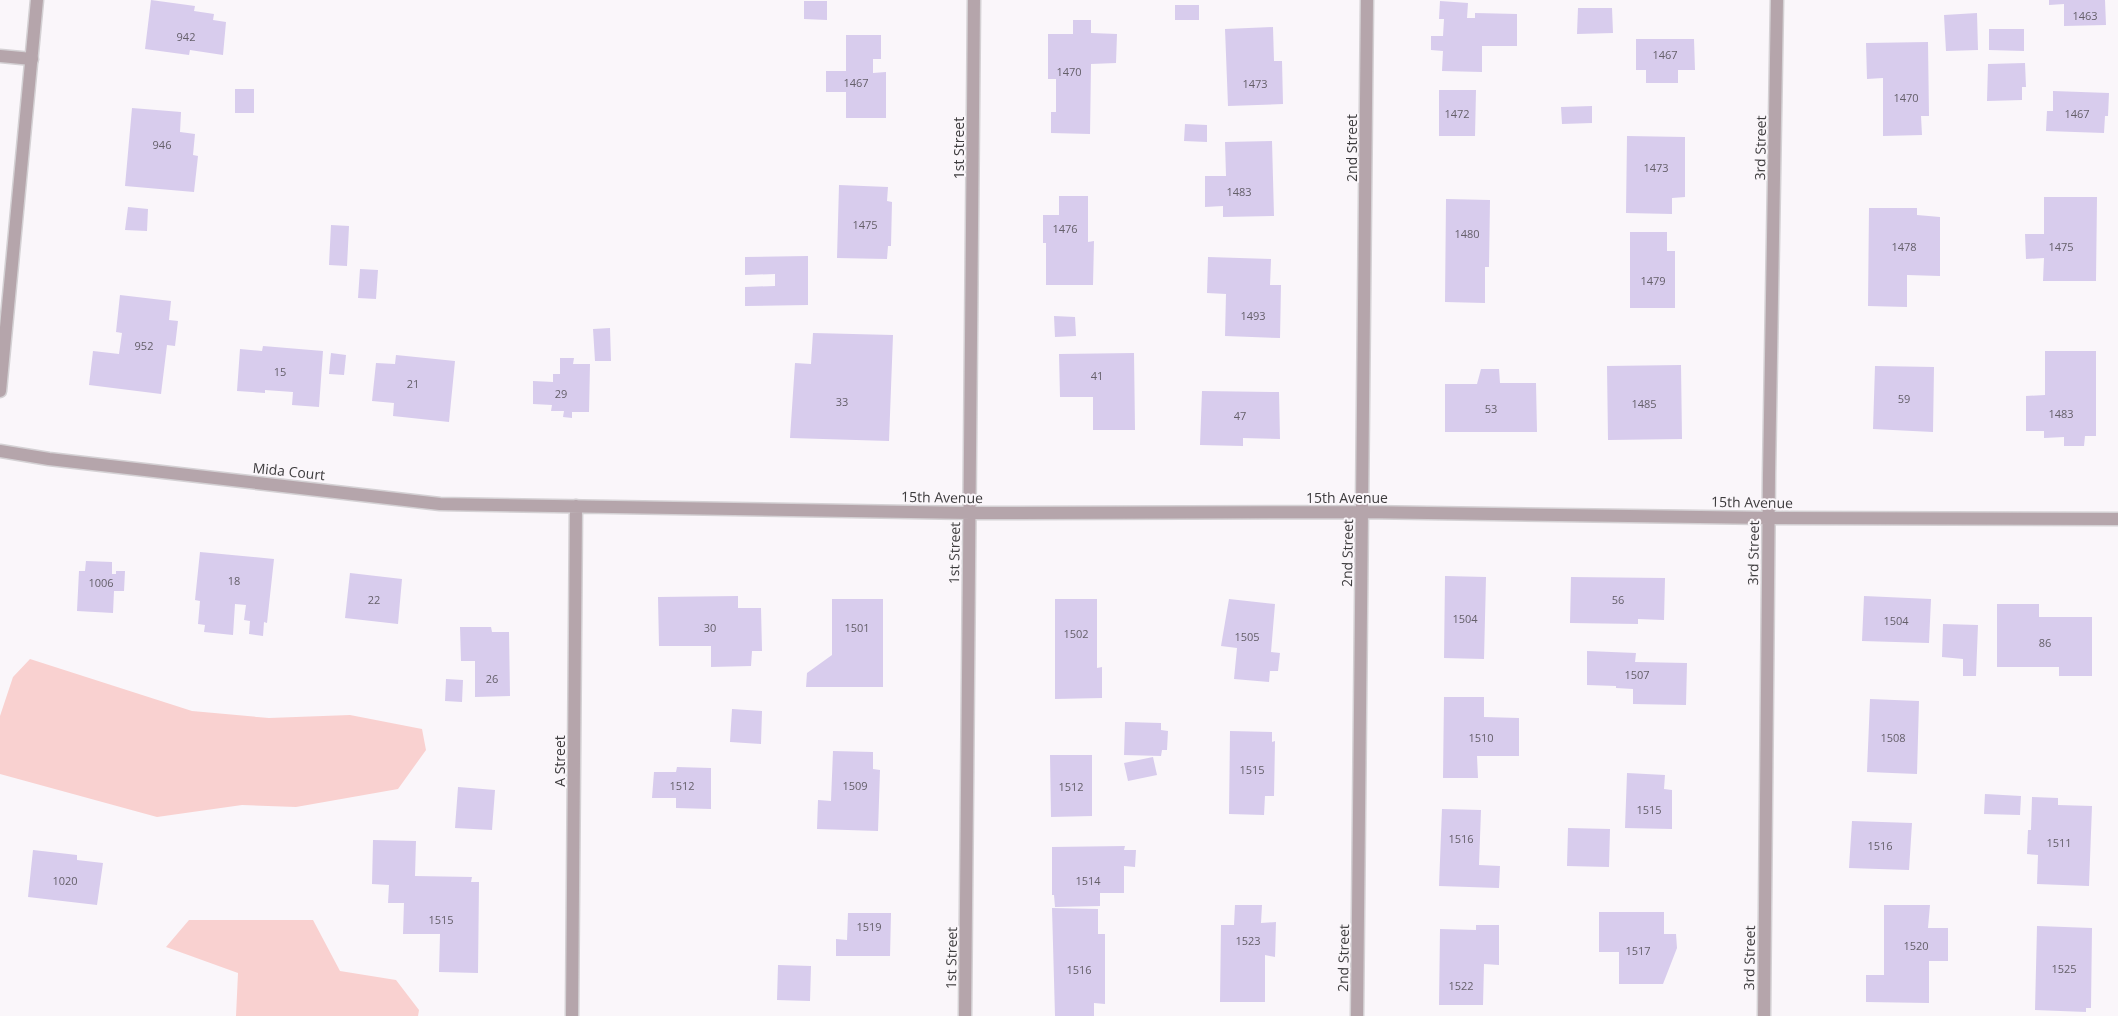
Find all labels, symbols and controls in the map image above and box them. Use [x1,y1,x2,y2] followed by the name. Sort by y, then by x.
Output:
[2072,8,2098,23] house number: 1463
[177,29,195,44] house number: 942
[1652,47,1678,62] house number: 1467
[1056,64,1082,79] house number: 1470
[843,75,869,90] house number: 1467
[1242,76,1268,91] house number: 1473
[1893,90,1919,105] house number: 1470
[1444,106,1470,121] house number: 1472
[2064,106,2090,121] house number: 1467
[1342,114,1361,182] street label: 2nd Street
[1750,115,1770,181] street label: 3rd Street
[949,117,968,179] street label: 1st Street
[153,137,171,152] house number: 946
[1643,160,1669,175] house number: 1473
[1226,184,1252,199] house number: 1483
[852,217,878,232] house number: 1475
[1052,221,1078,236] house number: 1476
[1454,226,1480,241] house number: 1480
[1891,239,1917,254] house number: 1478
[2048,239,2074,254] house number: 1475
[1640,273,1666,288] house number: 1479
[1240,308,1266,323] house number: 1493
[135,338,153,353] house number: 952
[274,364,286,379] house number: 15
[1091,368,1103,383] house number: 41
[407,376,419,391] house number: 21
[555,386,567,401] house number: 29
[1898,391,1910,406] house number: 59
[836,394,848,409] house number: 33
[1631,396,1657,411] house number: 1485
[1485,401,1497,416] house number: 53
[2048,406,2074,421] house number: 1483
[1234,408,1246,423] house number: 47
[252,458,326,484] street label: Mida Court
[901,487,983,507] street label: 15th Avenue
[1306,488,1388,507] street label: 15th Avenue
[1711,492,1793,512] street label: 15th Avenue
[1337,519,1357,587] street label: 2nd Street
[1743,520,1763,586] street label: 3rd Street
[944,522,964,584] street label: 1st Street
[228,573,240,588] house number: 18
[88,575,114,590] house number: 1006
[368,592,380,607] house number: 22
[1612,592,1624,607] house number: 56
[1452,611,1478,626] house number: 1504
[1883,613,1909,628] house number: 1504
[704,620,716,635] house number: 30
[844,620,870,635] house number: 1501
[1063,626,1089,641] house number: 1502
[1234,629,1260,644] house number: 1505
[2039,635,2051,650] house number: 86
[1624,667,1650,682] house number: 1507
[486,671,498,686] house number: 26
[1468,730,1494,745] house number: 1510
[1880,730,1906,745] house number: 1508
[550,735,569,787] street label: A Street
[1239,762,1265,777] house number: 1515
[669,778,695,793] house number: 1512
[842,778,868,793] house number: 1509
[1058,779,1084,794] house number: 1512
[1636,802,1662,817] house number: 1515
[1448,831,1474,846] house number: 1516
[2046,835,2072,850] house number: 1511
[1867,838,1893,853] house number: 1516
[52,873,78,888] house number: 1020
[1075,873,1101,888] house number: 1514
[428,912,454,927] house number: 1515
[856,919,882,934] house number: 1519
[1333,924,1353,992] street label: 2nd Street
[1739,925,1759,991] street label: 3rd Street
[941,927,961,989] street label: 1st Street
[1235,933,1261,948] house number: 1523
[1903,938,1929,953] house number: 1520
[1625,943,1651,958] house number: 1517
[2051,961,2077,976] house number: 1525
[1066,962,1092,977] house number: 1516
[1448,978,1474,993] house number: 1522

